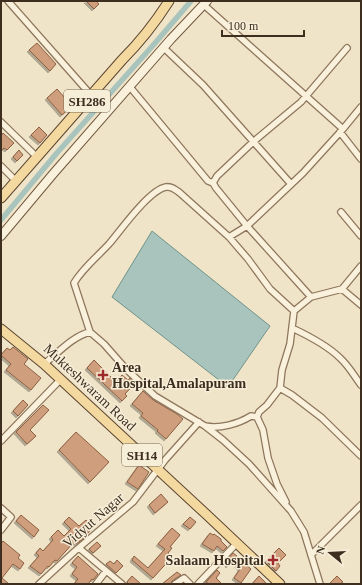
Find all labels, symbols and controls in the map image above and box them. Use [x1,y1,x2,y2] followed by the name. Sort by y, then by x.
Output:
[222,12,304,38] scale bar
[228,19,259,33] text: 100 m
[64,90,110,112] road number: SH286
[41,341,139,434] street label: Mukteshwaram Road
[112,360,247,391] place label: Area Hospital,Amalapuram
[97,369,109,381] marker: Area Hospital,Amalapuram
[122,444,162,466] road number: SH14
[60,490,127,551] street label: Vidyut Nagar
[310,533,350,573] north arrow
[314,544,327,556] text: N
[166,553,264,568] place label: Salaam Hospital
[267,554,279,566] marker: Salaam Hospital

